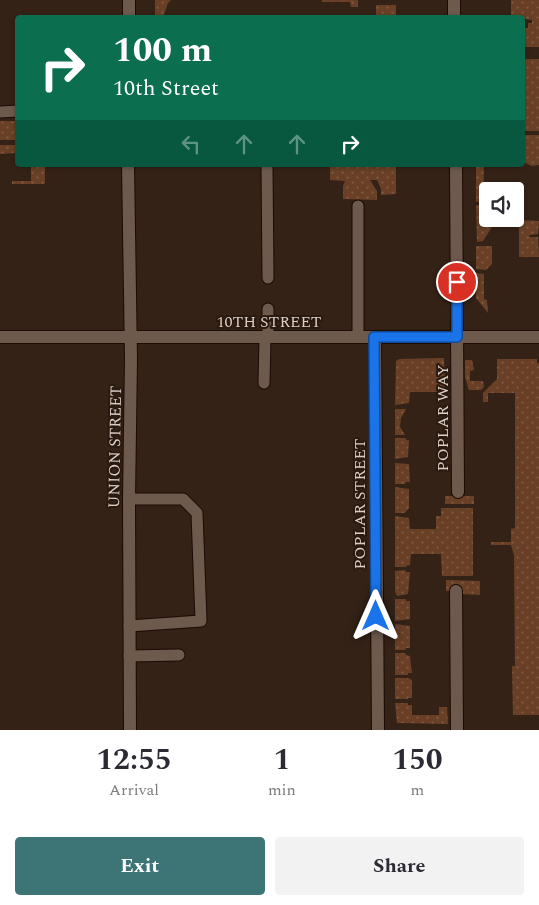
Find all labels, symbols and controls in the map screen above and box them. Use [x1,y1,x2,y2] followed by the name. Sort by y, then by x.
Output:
[113,24,212,77] text: 100 m
[30,35,95,100] icon: right
[113,72,219,105] text: 10th Street
[177,130,205,158] icon: left
[230,130,258,158] icon: ahead
[283,130,311,158] icon: ahead
[336,130,364,158] icon: right
[479,182,524,227] map controls
[479,182,524,227] button: sound
[436,261,478,303] pin
[443,268,471,296] icon: arrive
[216,310,322,334] street label: 10TH STREET
[431,365,455,471] street label: POPLAR WAY
[102,385,128,509] street label: UNION STREET
[348,438,372,570] street label: POPLAR STREET
[349,589,401,641] position arrow
[96,737,172,783] text: 12:55
[273,737,290,783] text: 1
[392,737,443,783] text: 150
[109,778,159,802] text: Arrival
[268,778,296,802] text: min
[411,778,424,802] text: m
[15,837,265,895] button: Exit
[275,837,524,895] button: Share

